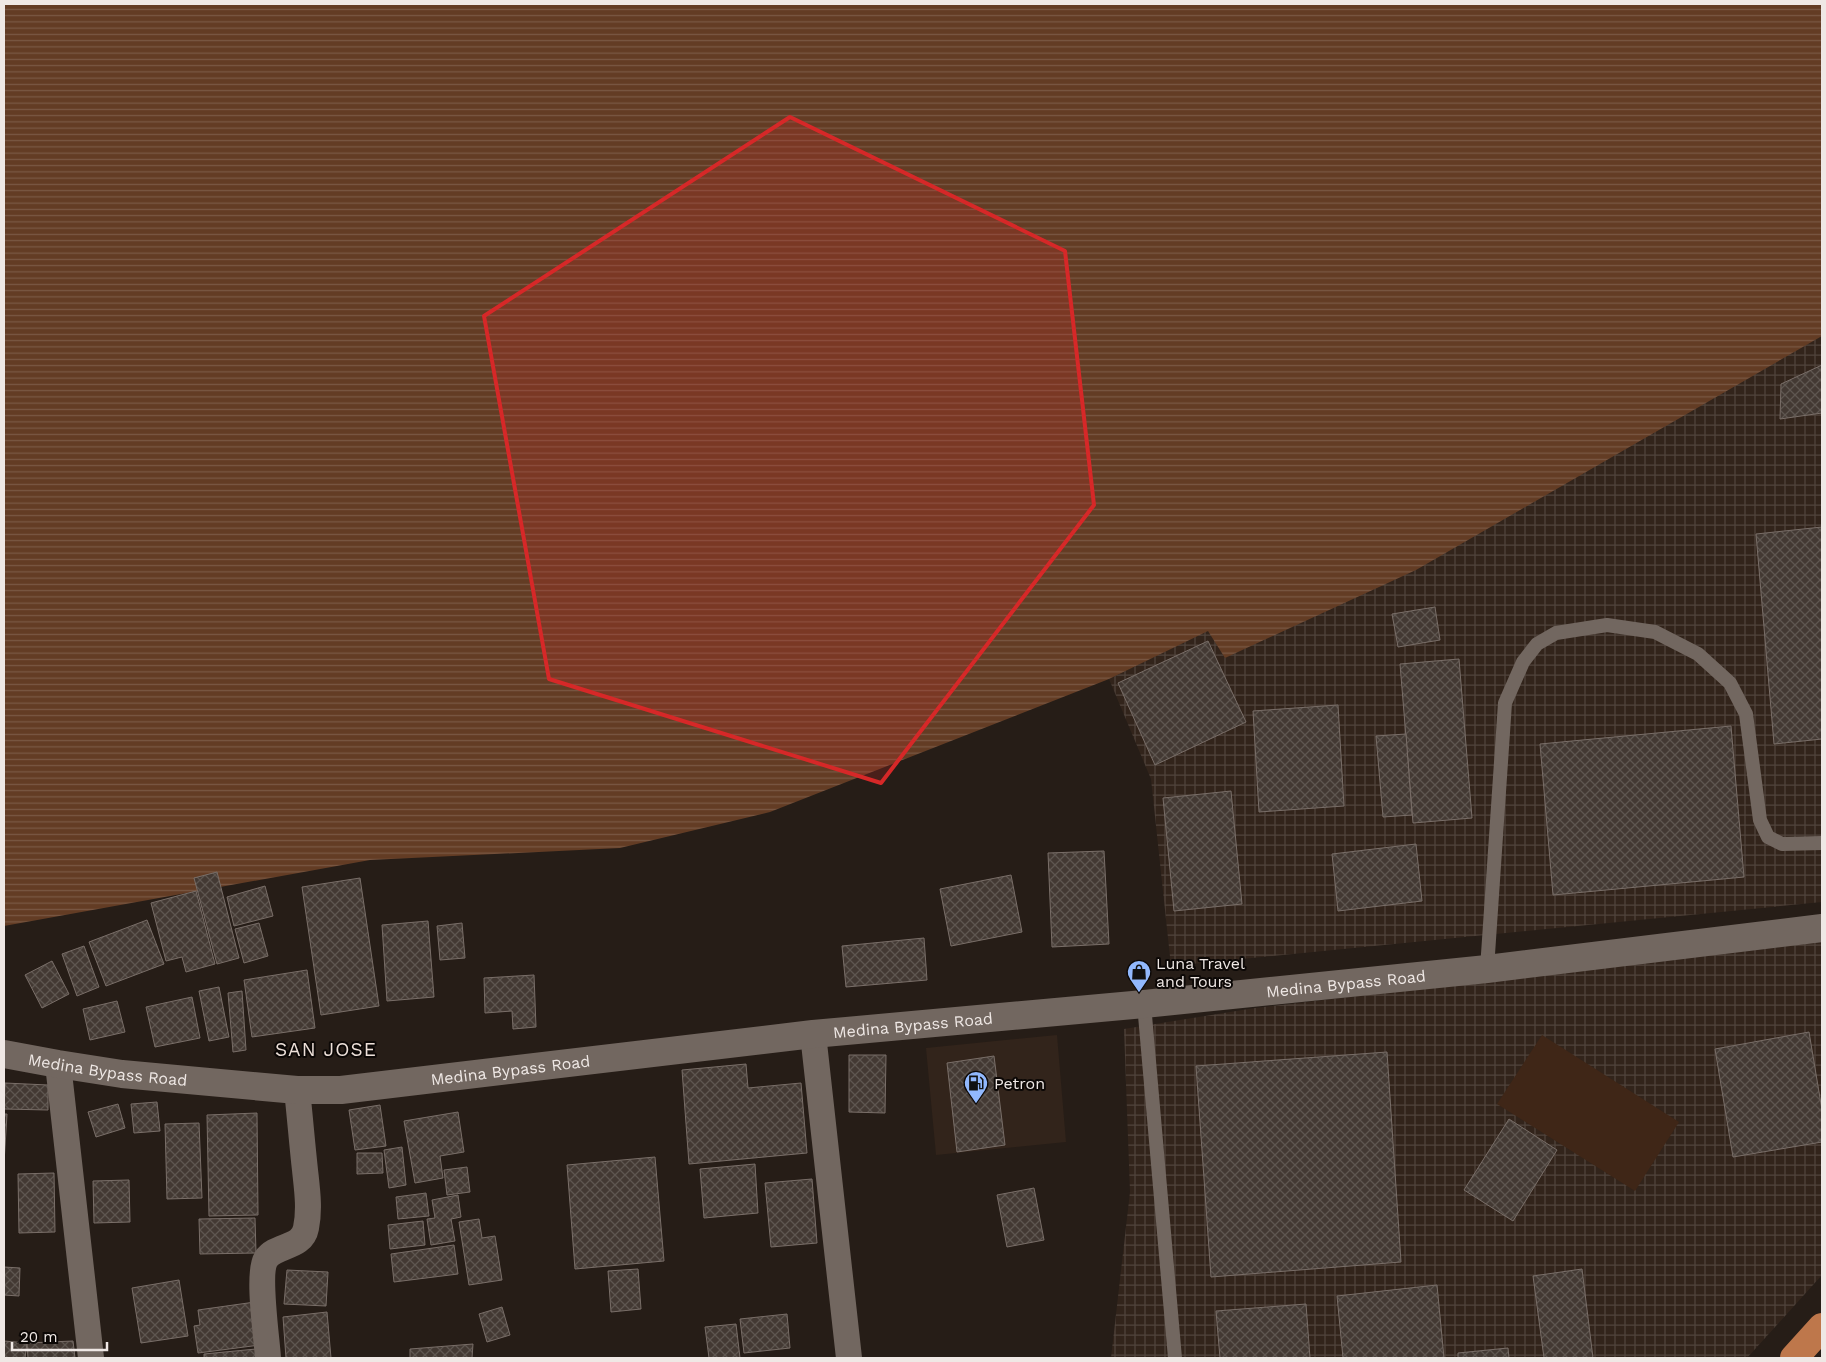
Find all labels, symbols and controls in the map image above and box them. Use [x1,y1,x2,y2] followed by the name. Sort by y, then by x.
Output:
[1156,954,1245,991] place label: Luna Travel and Tours
[1126,959,1152,993] shop icon: Luna Travel and Tours
[1265,966,1427,1001] street label: Medina Bypass Road
[832,1008,994,1042] street label: Medina Bypass Road
[275,1038,377,1061] district label: SAN JOSE
[27,1049,188,1089] street label: Medina Bypass Road
[430,1051,591,1089] street label: Medina Bypass Road
[963,1070,989,1104] fuel station icon: Petron
[994,1074,1045,1093] place label: Petron
[12,1320,108,1352] scale bar
[20,1328,58,1346] text: 20 m

